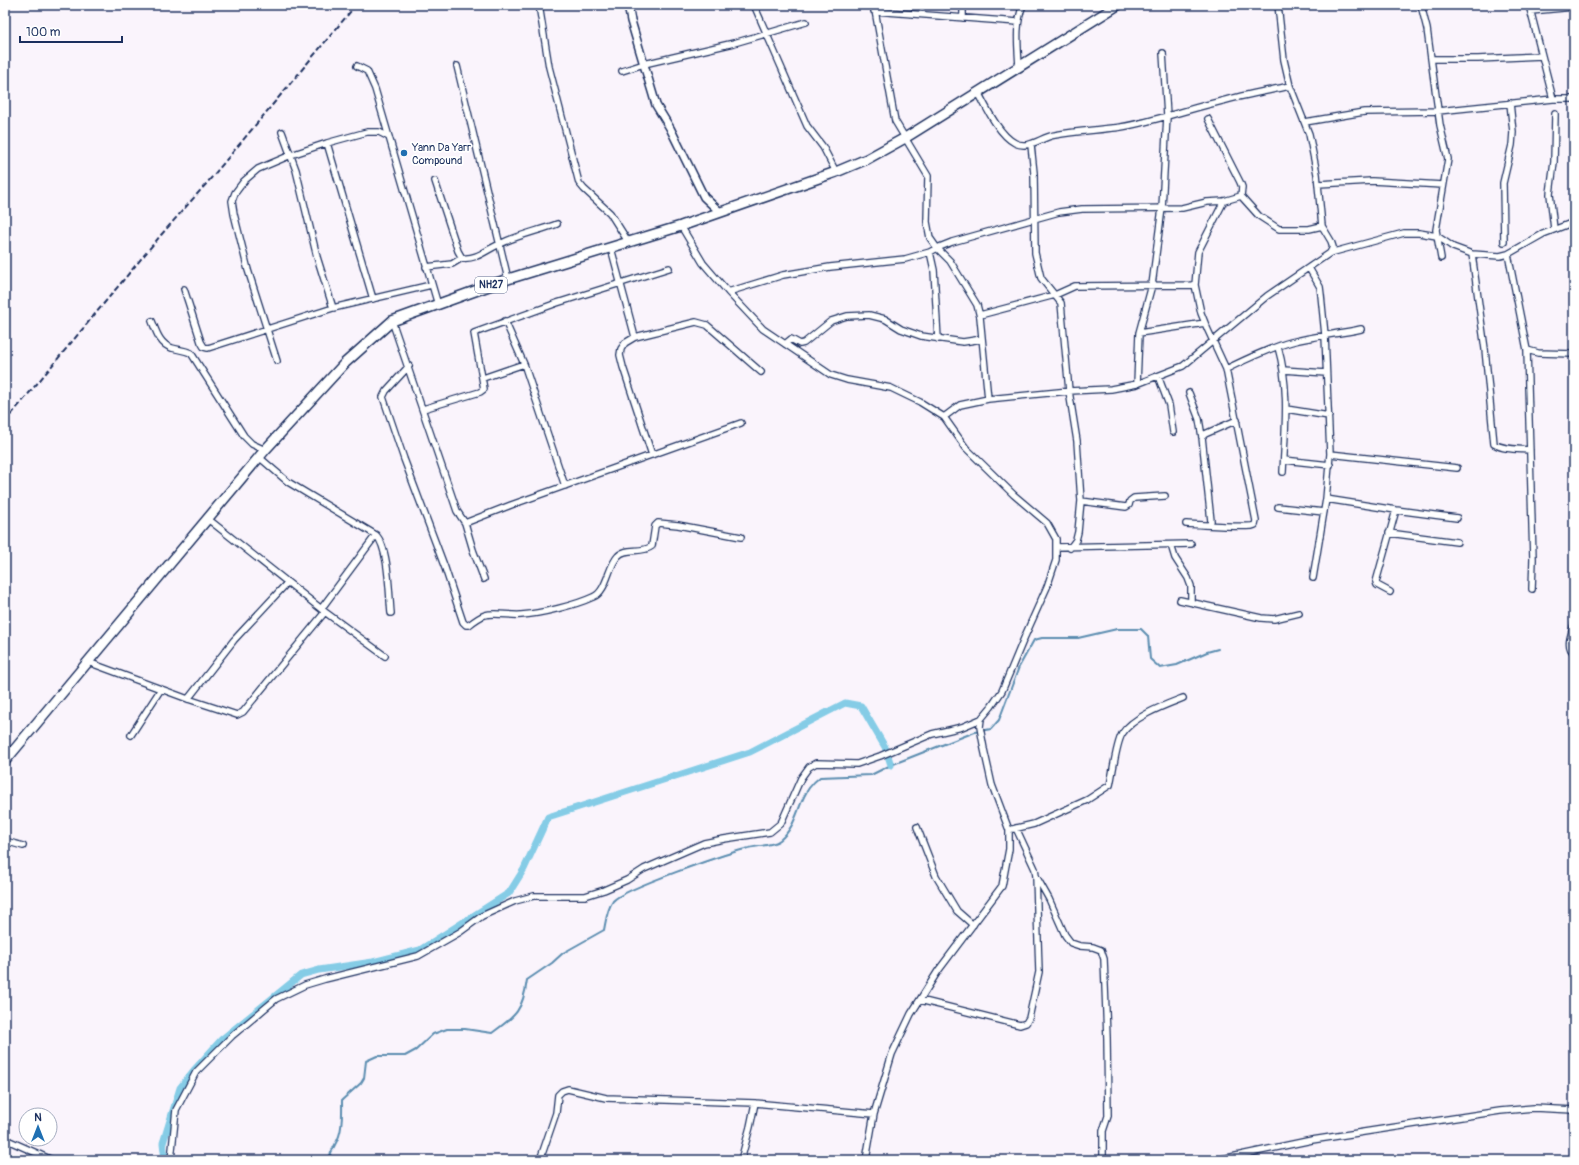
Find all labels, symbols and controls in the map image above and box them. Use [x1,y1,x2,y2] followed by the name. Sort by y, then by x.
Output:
[20,18,122,44] scale bar
[26,25,61,40] text: 100 m
[411,141,471,167] place label: Yann Da Yarr Compound
[399,148,409,158] marker: Yann Da Yarr Compound
[475,277,507,293] road number: NH27
[18,1107,58,1147] north arrow
[34,1111,42,1124] text: N

